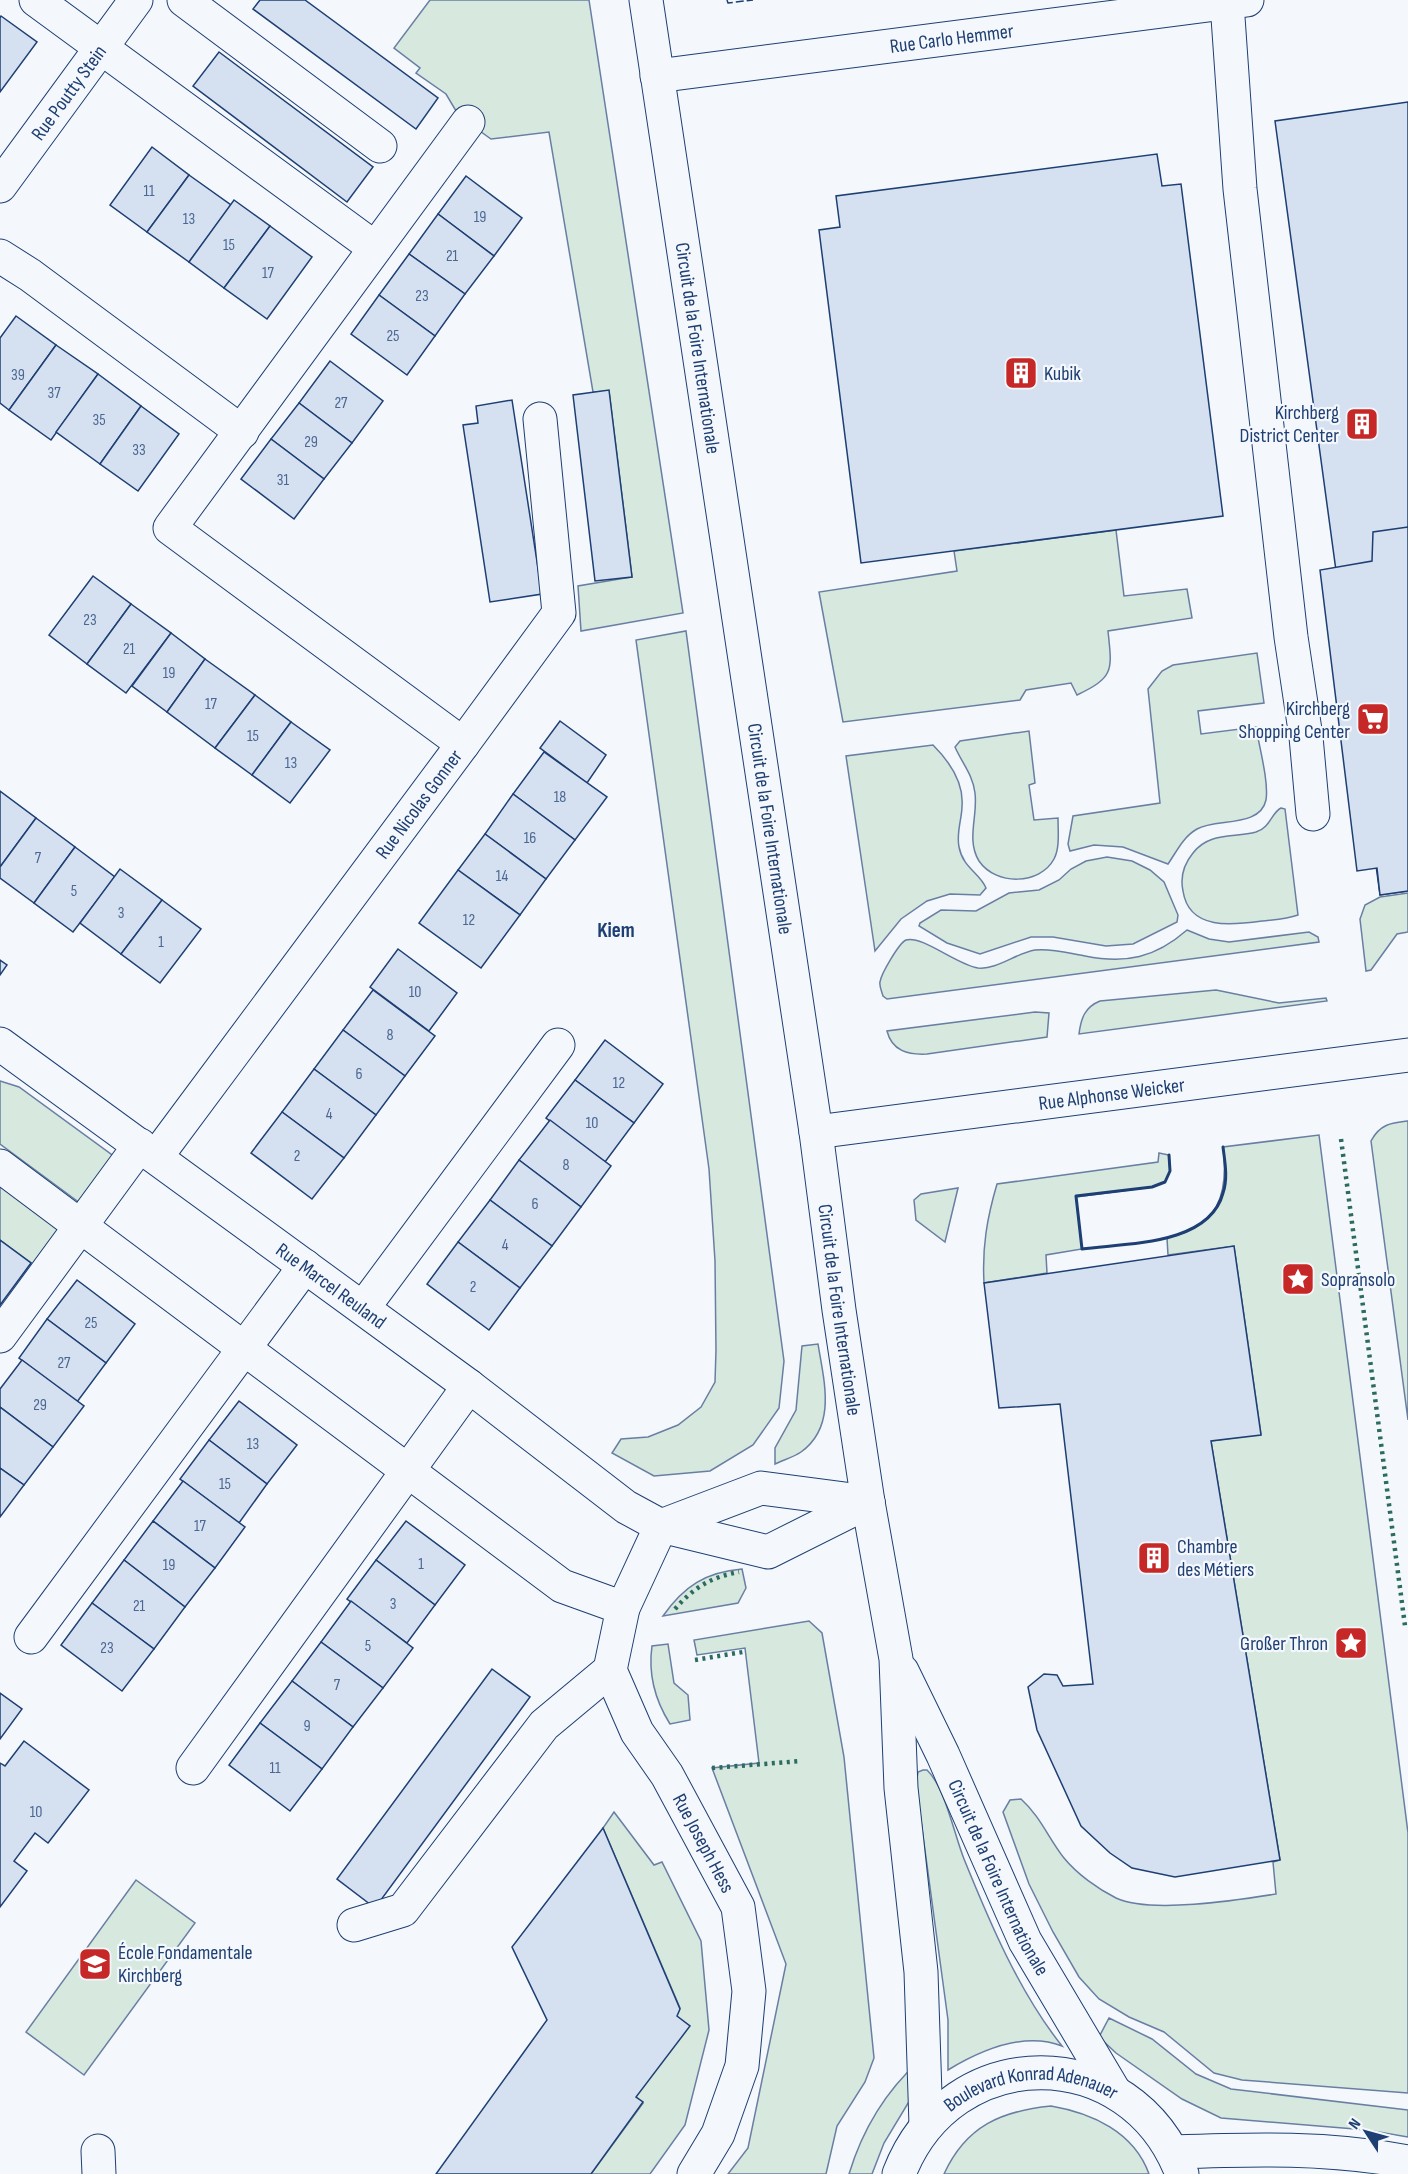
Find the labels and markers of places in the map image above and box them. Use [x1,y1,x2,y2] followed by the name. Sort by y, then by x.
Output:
[1003,355,1039,391] building icon: Kubik
[1044,362,1081,386] place label: Kubik
[1240,401,1339,448] place label: Kirchberg District Center
[1344,406,1380,442] building icon: Kirchberg District Center
[1239,697,1350,744] place label: Kirchberg Shopping Center
[1355,701,1391,737] supermarket icon: Kirchberg Shopping Center
[1280,1261,1316,1297] place icon: Sopransolo
[1321,1268,1395,1292] place label: Sopransolo
[1177,1535,1254,1582] place label: Chambre des Métiers
[1136,1540,1172,1576] building icon: Chambre des Métiers
[1333,1625,1369,1661] place icon: Großer Thron
[1240,1632,1328,1656] place label: Großer Thron
[118,1941,253,1988] place label: École Fondamentale Kirchberg
[77,1946,113,1982] school or university icon: École Fondamentale Kirchberg

